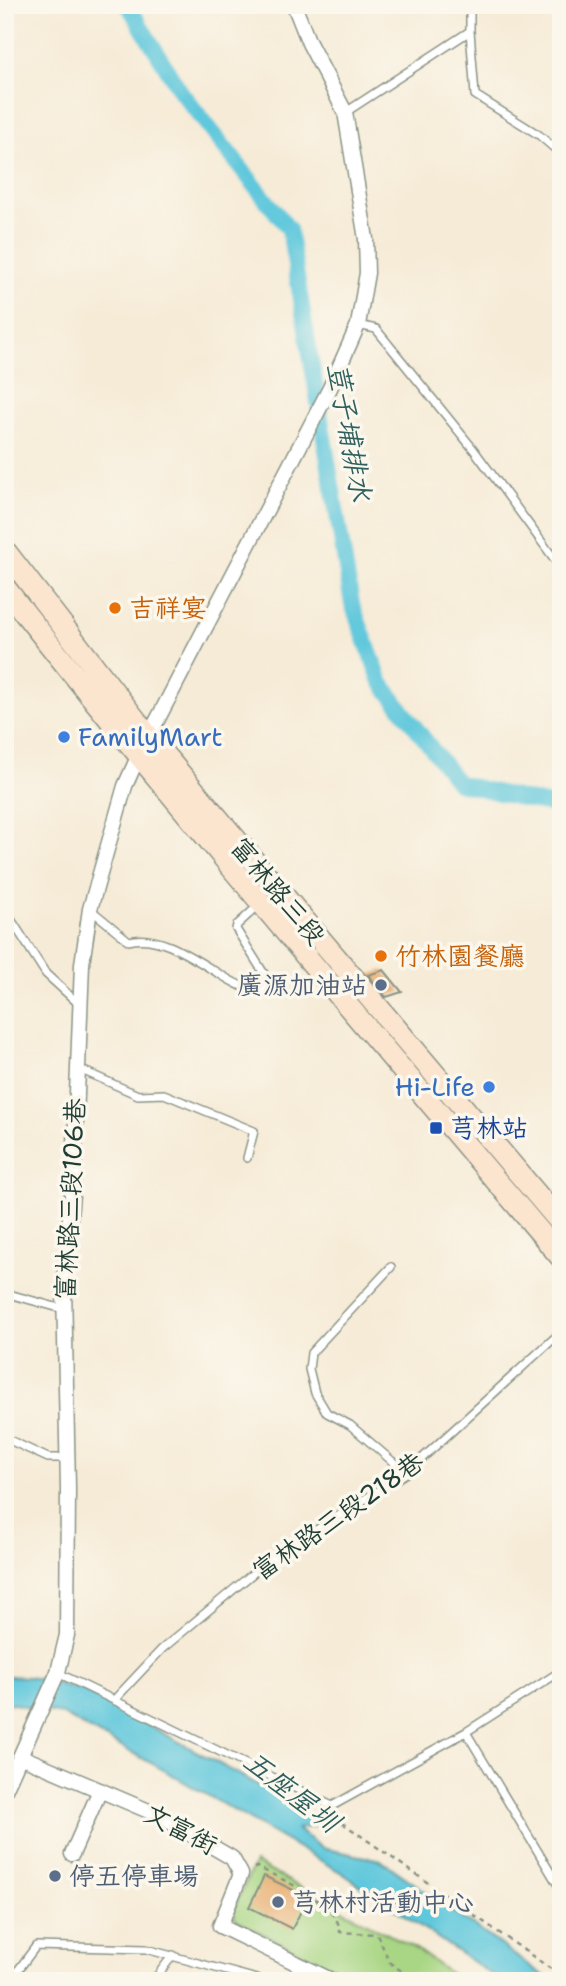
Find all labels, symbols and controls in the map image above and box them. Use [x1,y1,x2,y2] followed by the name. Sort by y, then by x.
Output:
[319,360,381,505] water label: 荳子埔排水
[129,590,207,625] place label: 吉祥宴
[107,600,123,616] marker: 吉祥宴
[78,719,223,754] place label: FamilyMart
[56,729,72,745] marker: FamilyMart
[223,830,334,952] street label: 富林路三段
[395,938,525,973] place label: 竹林園餐廳
[373,948,389,964] marker: 竹林園餐廳
[237,967,367,1002] place label: 廣源加油站
[373,977,389,993] marker: 廣源加油站
[395,1069,475,1104] place label: Hi-Life
[481,1079,497,1095] marker: Hi-Life
[47,1097,92,1301] street label: 富林路三段106巷
[450,1110,528,1145] place label: 芎林站
[428,1120,444,1136] marker: 芎林站
[245,1443,430,1588] street label: 富林路三段218巷
[236,1742,350,1842] water label: 五座屋圳
[139,1795,224,1862] street label: 文富街
[69,1858,199,1893] place label: 停五停車場
[47,1868,63,1884] marker: 停五停車場
[292,1884,474,1919] place label: 芎林村活動中心
[270,1894,286,1910] marker: 芎林村活動中心

